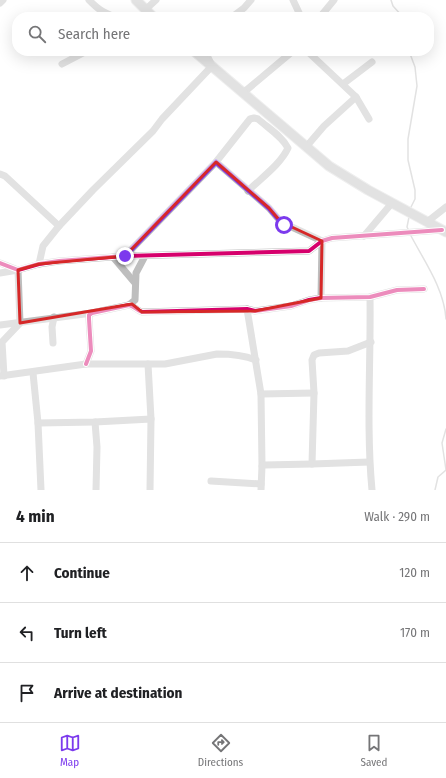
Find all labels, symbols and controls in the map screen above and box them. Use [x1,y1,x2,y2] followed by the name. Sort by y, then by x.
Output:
[12,12,434,56] search box
[26,23,48,45] icon: search
[58,25,130,43] text: Search here
[275,216,293,234] route start
[116,247,134,265] route end
[16,506,55,527] text: 4 min
[364,509,430,524] text: Walk · 290 m
[16,562,38,584] icon: ahead
[54,564,110,582] text: Continue
[399,565,430,580] text: 120 m
[16,622,38,644] icon: left
[54,624,107,642] text: Turn left
[400,625,430,640] text: 170 m
[16,682,38,704] icon: arrive
[54,684,182,702] text: Arrive at destination
[59,732,81,769] tab: Map
[198,732,243,769] tab: Directions
[361,732,387,769] tab: Saved

